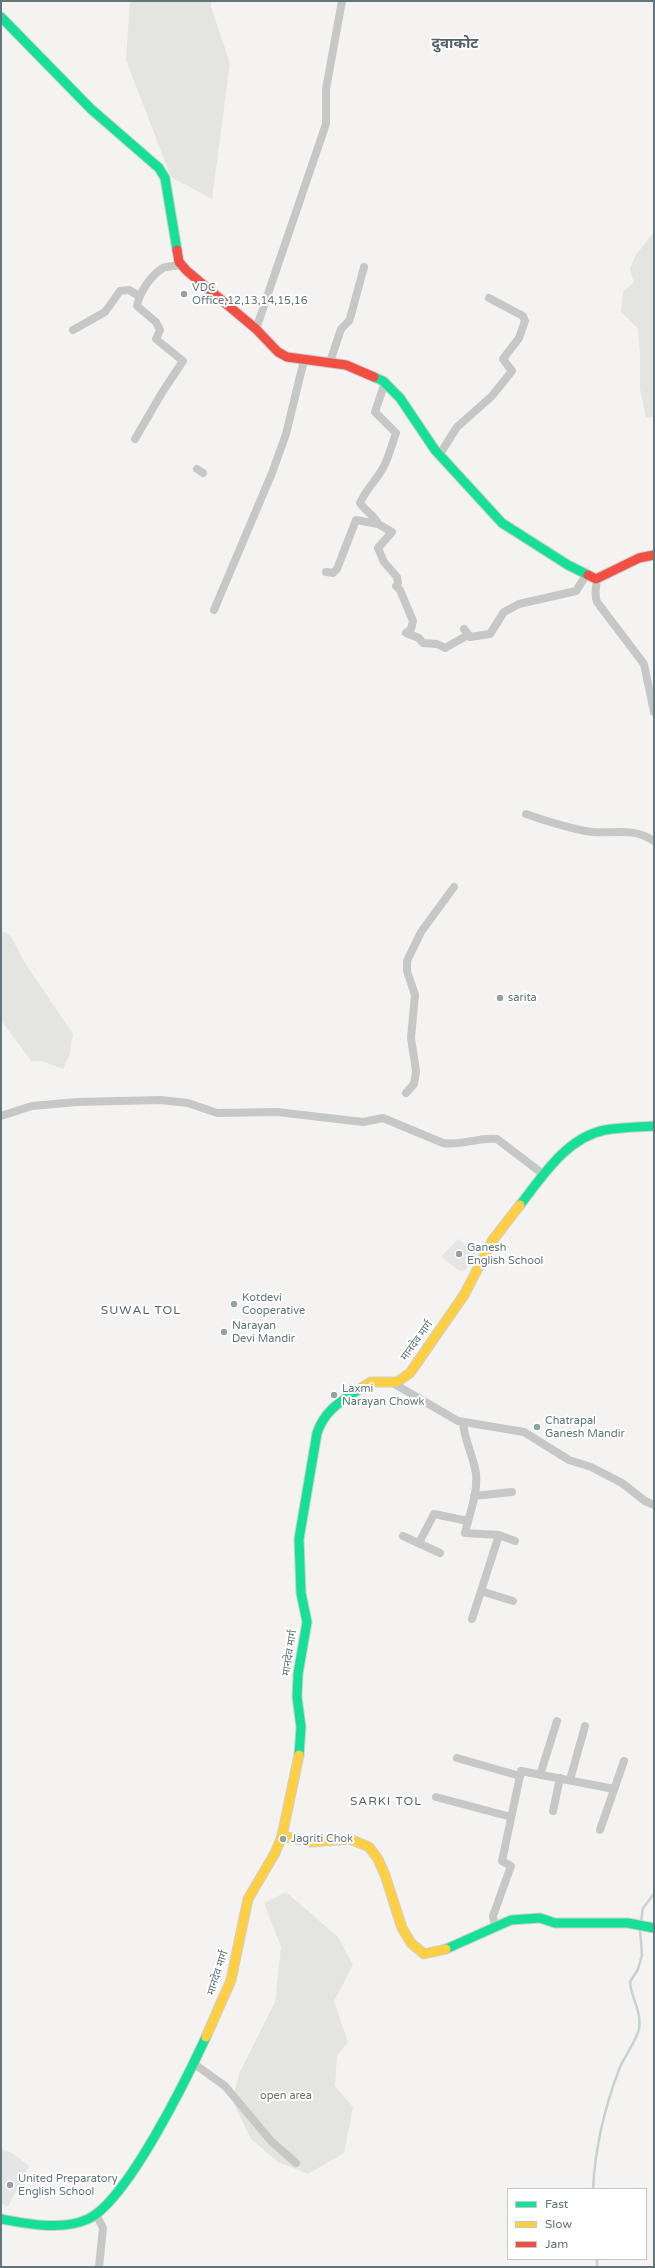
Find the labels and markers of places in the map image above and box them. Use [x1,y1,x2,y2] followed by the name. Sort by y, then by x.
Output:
[192,281,308,307] place label: VDC Office,12,13,14,15,16
[179,289,189,299] marker: VDC Office,12,13,14,15,16
[508,991,537,1005] place label: sarita
[495,993,505,1003] marker: sarita
[467,1241,543,1267] place label: Ganesh English School
[454,1249,464,1259] marker: Ganesh English School
[242,1291,305,1317] place label: Kotdevi Cooperative
[229,1299,239,1309] marker: Kotdevi Cooperative
[232,1319,295,1345] place label: Narayan Devi Mandir
[219,1327,229,1337] marker: Narayan Devi Mandir
[342,1382,425,1408] place label: Laxmi Narayan Chowk
[329,1390,339,1400] marker: Laxmi Narayan Chowk
[545,1414,625,1440] place label: Chatrapal Ganesh Mandir
[532,1422,542,1432] marker: Chatrapal Ganesh Mandir
[291,1832,353,1846] place label: Jagriti Chok
[278,1834,288,1844] marker: Jagriti Chok
[18,2172,118,2198] place label: United Preparatory English School
[5,2180,15,2190] marker: United Preparatory English School

